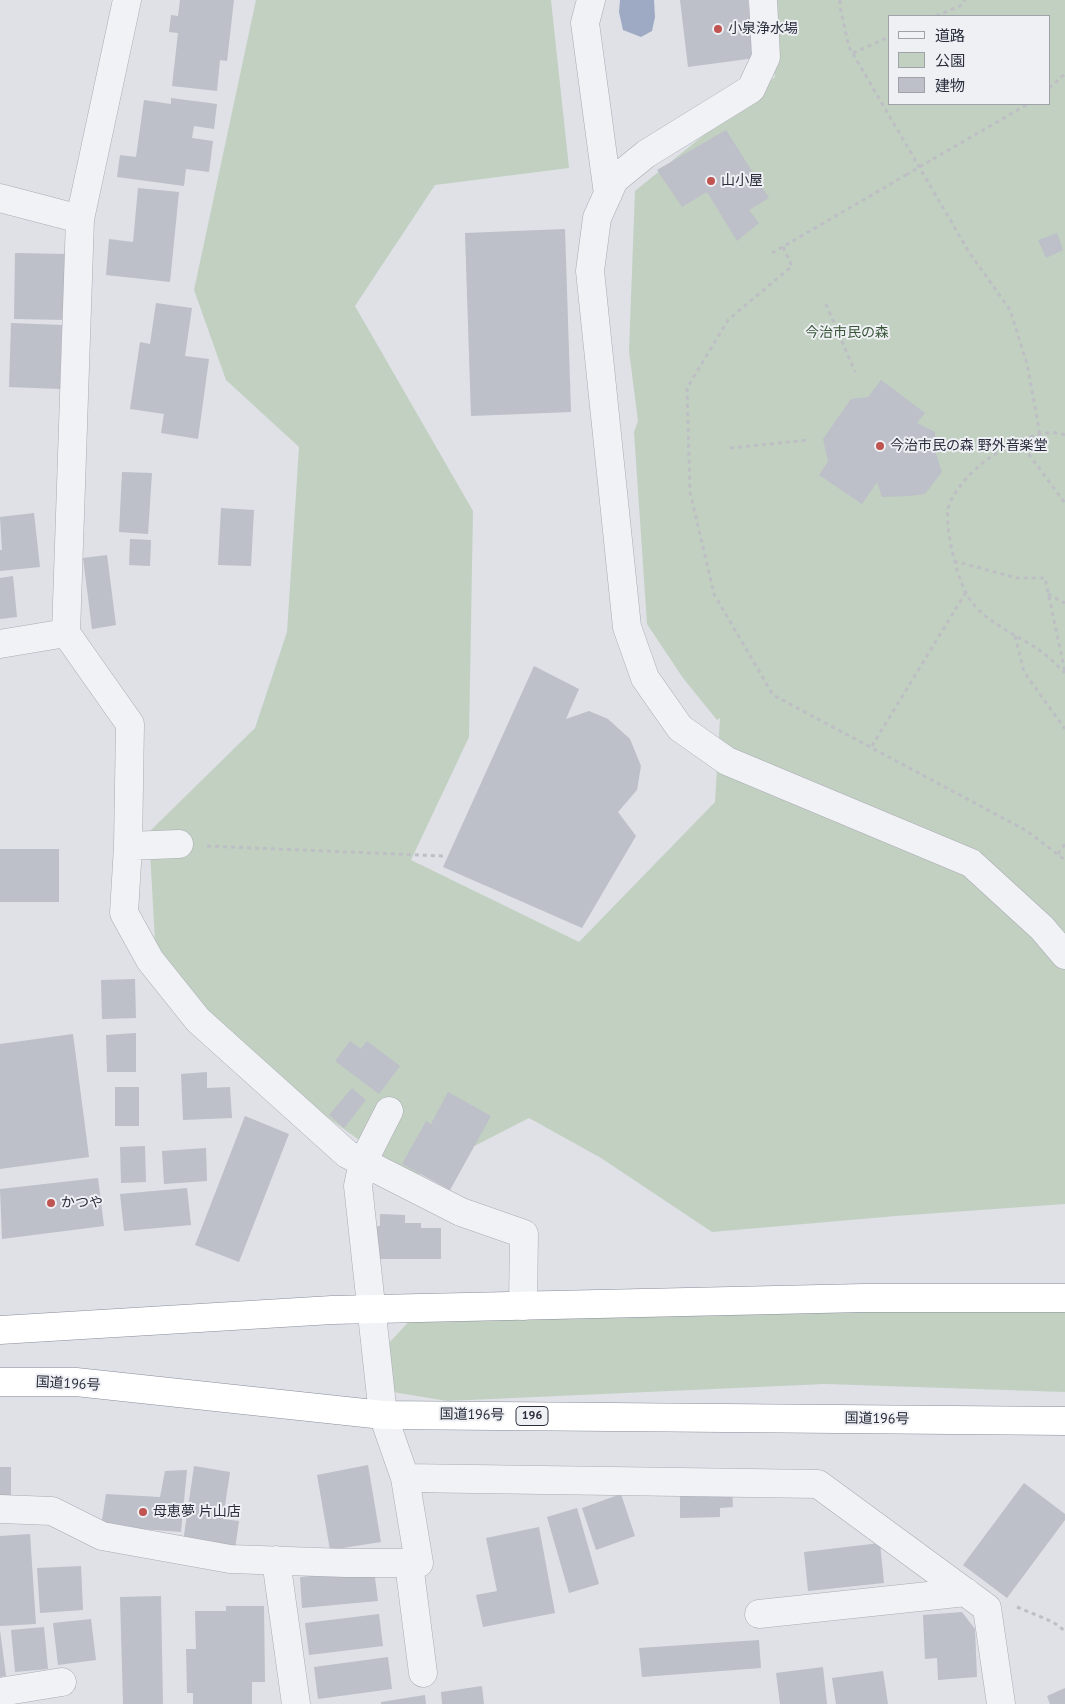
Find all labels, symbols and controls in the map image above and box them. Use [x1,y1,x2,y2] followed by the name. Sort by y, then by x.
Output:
[888,15,1050,105] legend
[728,21,798,37] place label: 小泉浄水場
[712,23,724,35] marker: 小泉浄水場
[935,26,965,45] text: 道路
[935,51,965,70] text: 公園
[935,76,965,95] text: 建物
[721,173,763,189] place label: 山小屋
[705,175,717,187] marker: 山小屋
[805,325,889,341] park label: 今治市民の森
[890,438,1048,454] place label: 今治市民の森 野外音楽堂
[874,440,886,452] marker: 今治市民の森 野外音楽堂
[61,1195,103,1211] place label: かつや
[45,1197,57,1209] marker: かつや
[35,1374,101,1394] street label: 国道196号
[439,1406,505,1424] street label: 国道196号
[516,1406,548,1425] road number: 196
[844,1410,910,1428] street label: 国道196号
[153,1504,241,1520] place label: 母恵夢 片山店
[137,1506,149,1518] marker: 母恵夢 片山店

